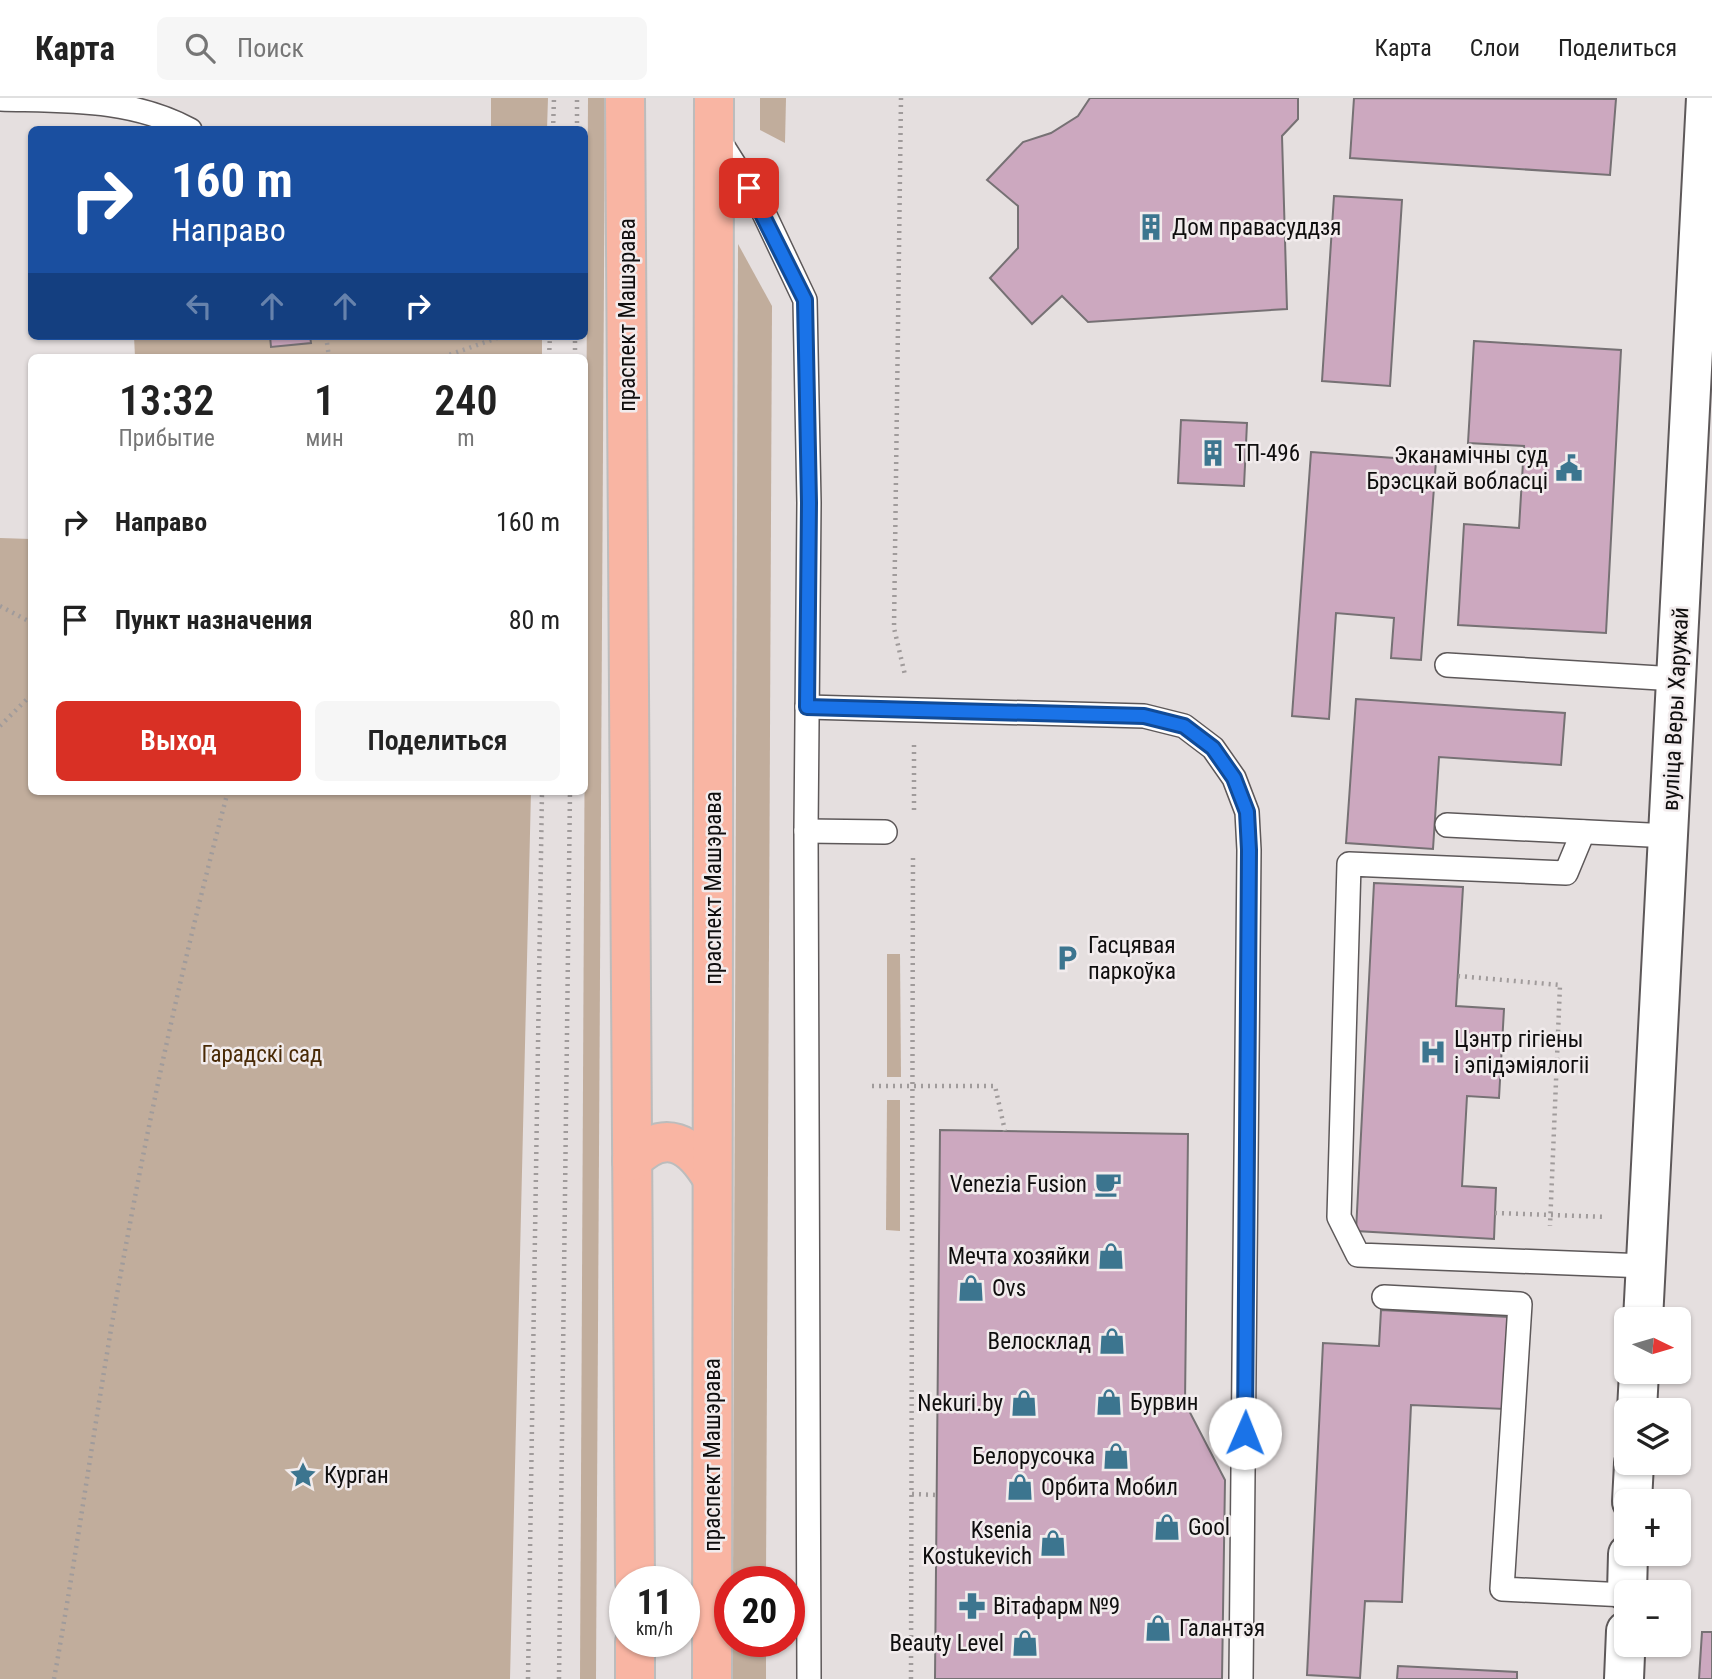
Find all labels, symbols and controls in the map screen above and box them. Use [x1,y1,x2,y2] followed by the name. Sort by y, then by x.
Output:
[157,17,647,80] search box
[35,29,115,68] text: Карта
[181,29,219,67] icon: search
[237,33,304,63] text: Поиск
[1374,34,1432,62] text: Карта
[1470,34,1520,62] text: Слои
[1558,34,1677,62] text: Поделиться
[171,152,293,209] text: 160 m
[56,154,147,245] icon: right
[719,158,779,218] pin
[730,169,768,207] icon: arrive
[171,211,286,249] text: Направо
[1136,212,1166,242] building icon: Дом правасуддзя
[1172,214,1341,241] place label: Дом правасуддзя
[614,218,641,412] street label: праспект Машэрава
[180,287,218,325] icon: left
[253,287,291,325] icon: ahead
[326,287,364,325] icon: ahead
[399,287,437,325] icon: right
[119,376,214,425] text: 13:32
[314,376,335,425] text: 1
[434,376,498,425] text: 240
[118,425,215,452] text: Прибытие
[305,425,344,452] text: мин
[457,425,474,452] text: m
[1198,438,1228,468] building icon: ТП-496
[1234,440,1300,467] place label: ТП-496
[1366,442,1548,495] place label: Эканамічны суд Брэсцкай вобласці
[1554,453,1584,483] public building icon: Эканамічны суд Брэсцкай вобласці
[56,503,94,541] icon: right
[115,507,207,537] text: Направо
[496,507,560,537] text: 160 m
[56,601,94,639] icon: arrive
[115,605,313,635] text: Пункт назначения
[509,605,560,635] text: 80 m
[1657,606,1694,812] street label: вуліца Веры Харужай
[56,701,301,781] button: Выход
[315,701,560,781] button: Поделиться
[700,791,727,985] street label: праспект Машэрава
[1088,932,1176,985] place label: Гасцявая паркоўка
[1052,943,1082,973] parking icon: Гасцявая паркоўка
[1454,1026,1589,1079] place label: Цэнтр гігіены і эпідэміялогіі
[1418,1037,1448,1067] hospital icon: Цэнтр гігіены і эпідэміялогіі
[202,1041,322,1068] park label: Гарадскі сад
[1093,1169,1123,1199] cafe icon: Venezia Fusion
[950,1171,1087,1198] place label: Venezia Fusion
[1096,1241,1126,1271] shop icon: Мечта хозяйки
[948,1243,1090,1270] place label: Мечта хозяйки
[956,1273,986,1303] shop icon: Ovs
[992,1275,1026,1302] place label: Ovs
[1614,1307,1690,1384] north arrow
[1614,1307,1691,1657] map controls
[1097,1326,1127,1356] shop icon: Велосклад
[988,1328,1091,1355] place label: Велосклад
[699,1358,726,1552] street label: праспект Машэрава
[1094,1387,1124,1417] shop icon: Бурвин
[1009,1388,1039,1418] shop icon: Nekuri.by
[1130,1389,1199,1416] place label: Бурвин
[917,1390,1003,1417] place label: Nekuri.by
[1208,1396,1282,1470] position arrow
[1614,1398,1691,1475] button: layers
[1101,1441,1131,1471] shop icon: Белорусочка
[972,1443,1095,1470] place label: Белорусочка
[288,1460,318,1490] place icon: Курган
[324,1462,389,1489] place label: Курган
[1005,1472,1035,1502] shop icon: Орбита Мобил
[1041,1474,1178,1501] place label: Орбита Мобил
[1614,1489,1691,1566] button: +
[1152,1512,1182,1542] shop icon: Gool
[1188,1514,1230,1541] place label: Gool
[922,1517,1032,1570] place label: Ksenia Kostukevich
[1038,1528,1068,1558] shop icon: Ksenia Kostukevich
[714,1566,805,1657] speed limit sign: 20
[1614,1580,1691,1657] button: −
[637,1582,672,1623] text: 11
[957,1591,987,1621] pharmacy icon: Вітафарм №9
[993,1593,1120,1620] place label: Вітафарм №9
[1143,1613,1173,1643] shop icon: Галантэя
[1179,1615,1265,1642] place label: Галантэя
[636,1618,673,1639] text: km/h
[1010,1628,1040,1658] shop icon: Beauty Level
[890,1630,1004,1657] place label: Beauty Level

